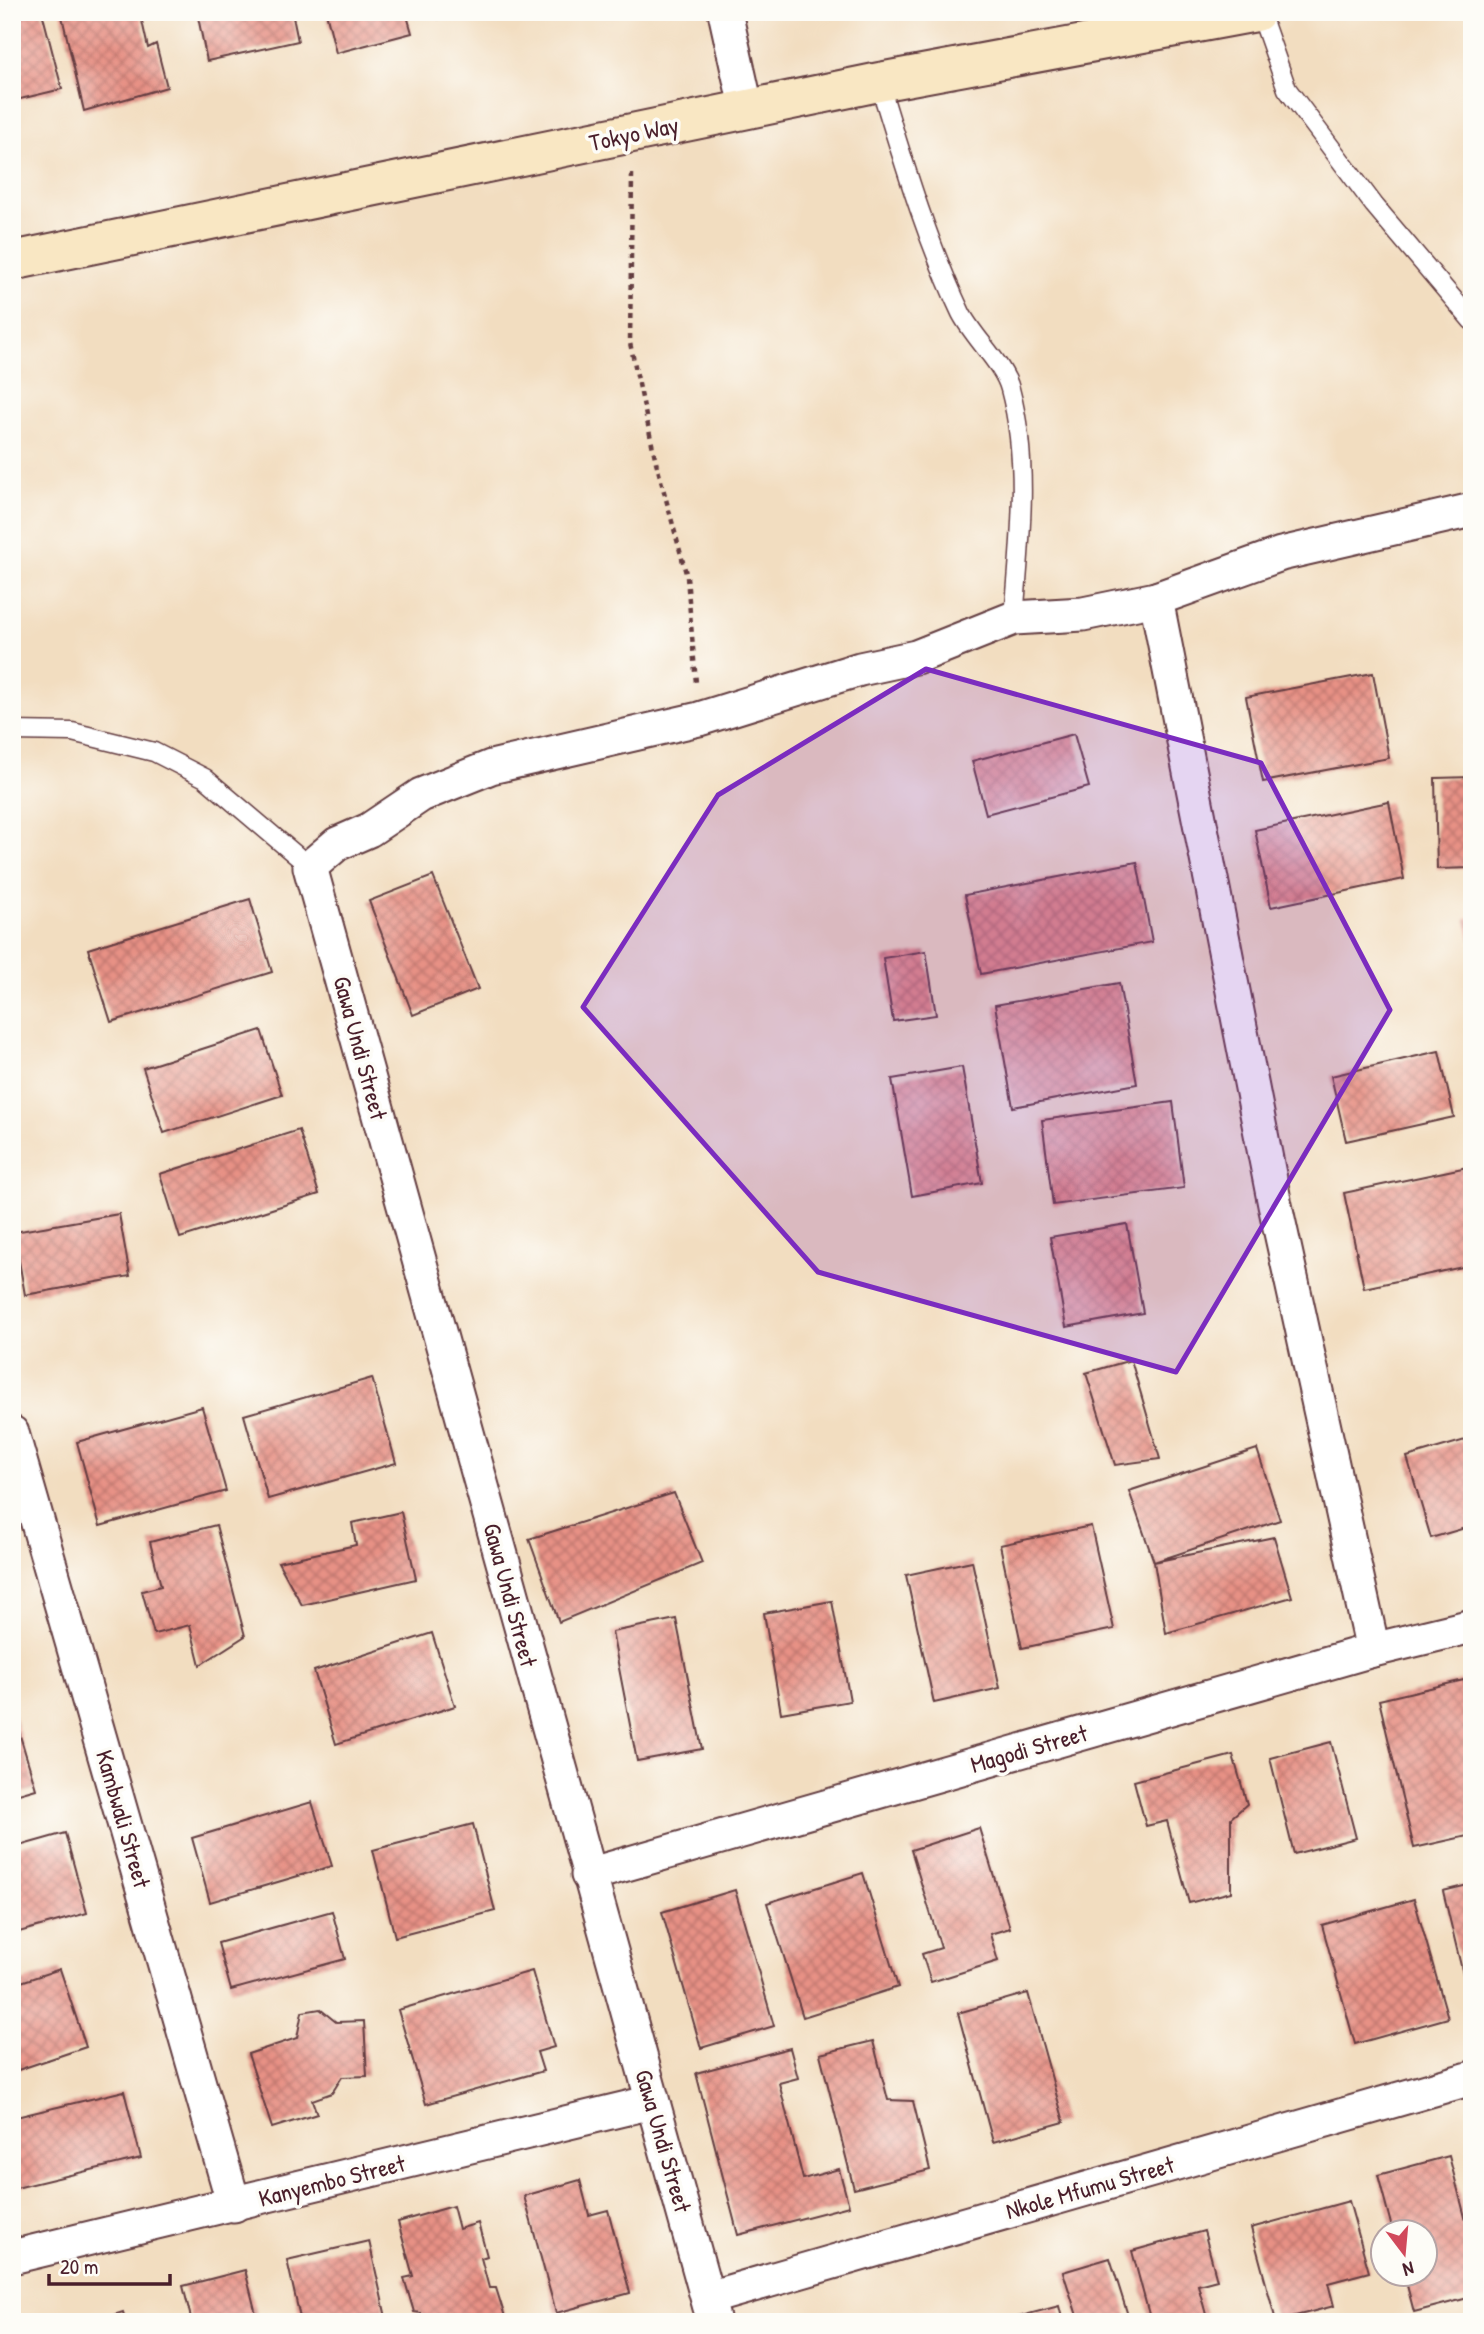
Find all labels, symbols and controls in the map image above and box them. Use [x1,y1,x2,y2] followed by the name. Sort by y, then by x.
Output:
[586,108,681,158] street label: Tokyo Way
[326,973,396,1124] street label: Gawa Undi Street
[476,1520,546,1671] street label: Gawa Undi Street
[967,1716,1092,1780] street label: Magodi Street
[89,1746,159,1892] street label: Kambwali Street
[628,2066,700,2217] street label: Gawa Undi Street
[255,2146,409,2214] street label: Kanyembo Street
[1002,2148,1178,2226] street label: Nkole Mfumu Street
[1368,2218,1438,2288] north arrow
[49,2243,170,2287] scale bar
[60,2252,98,2281] text: 20 m
[1400,2255,1417,2283] text: N

